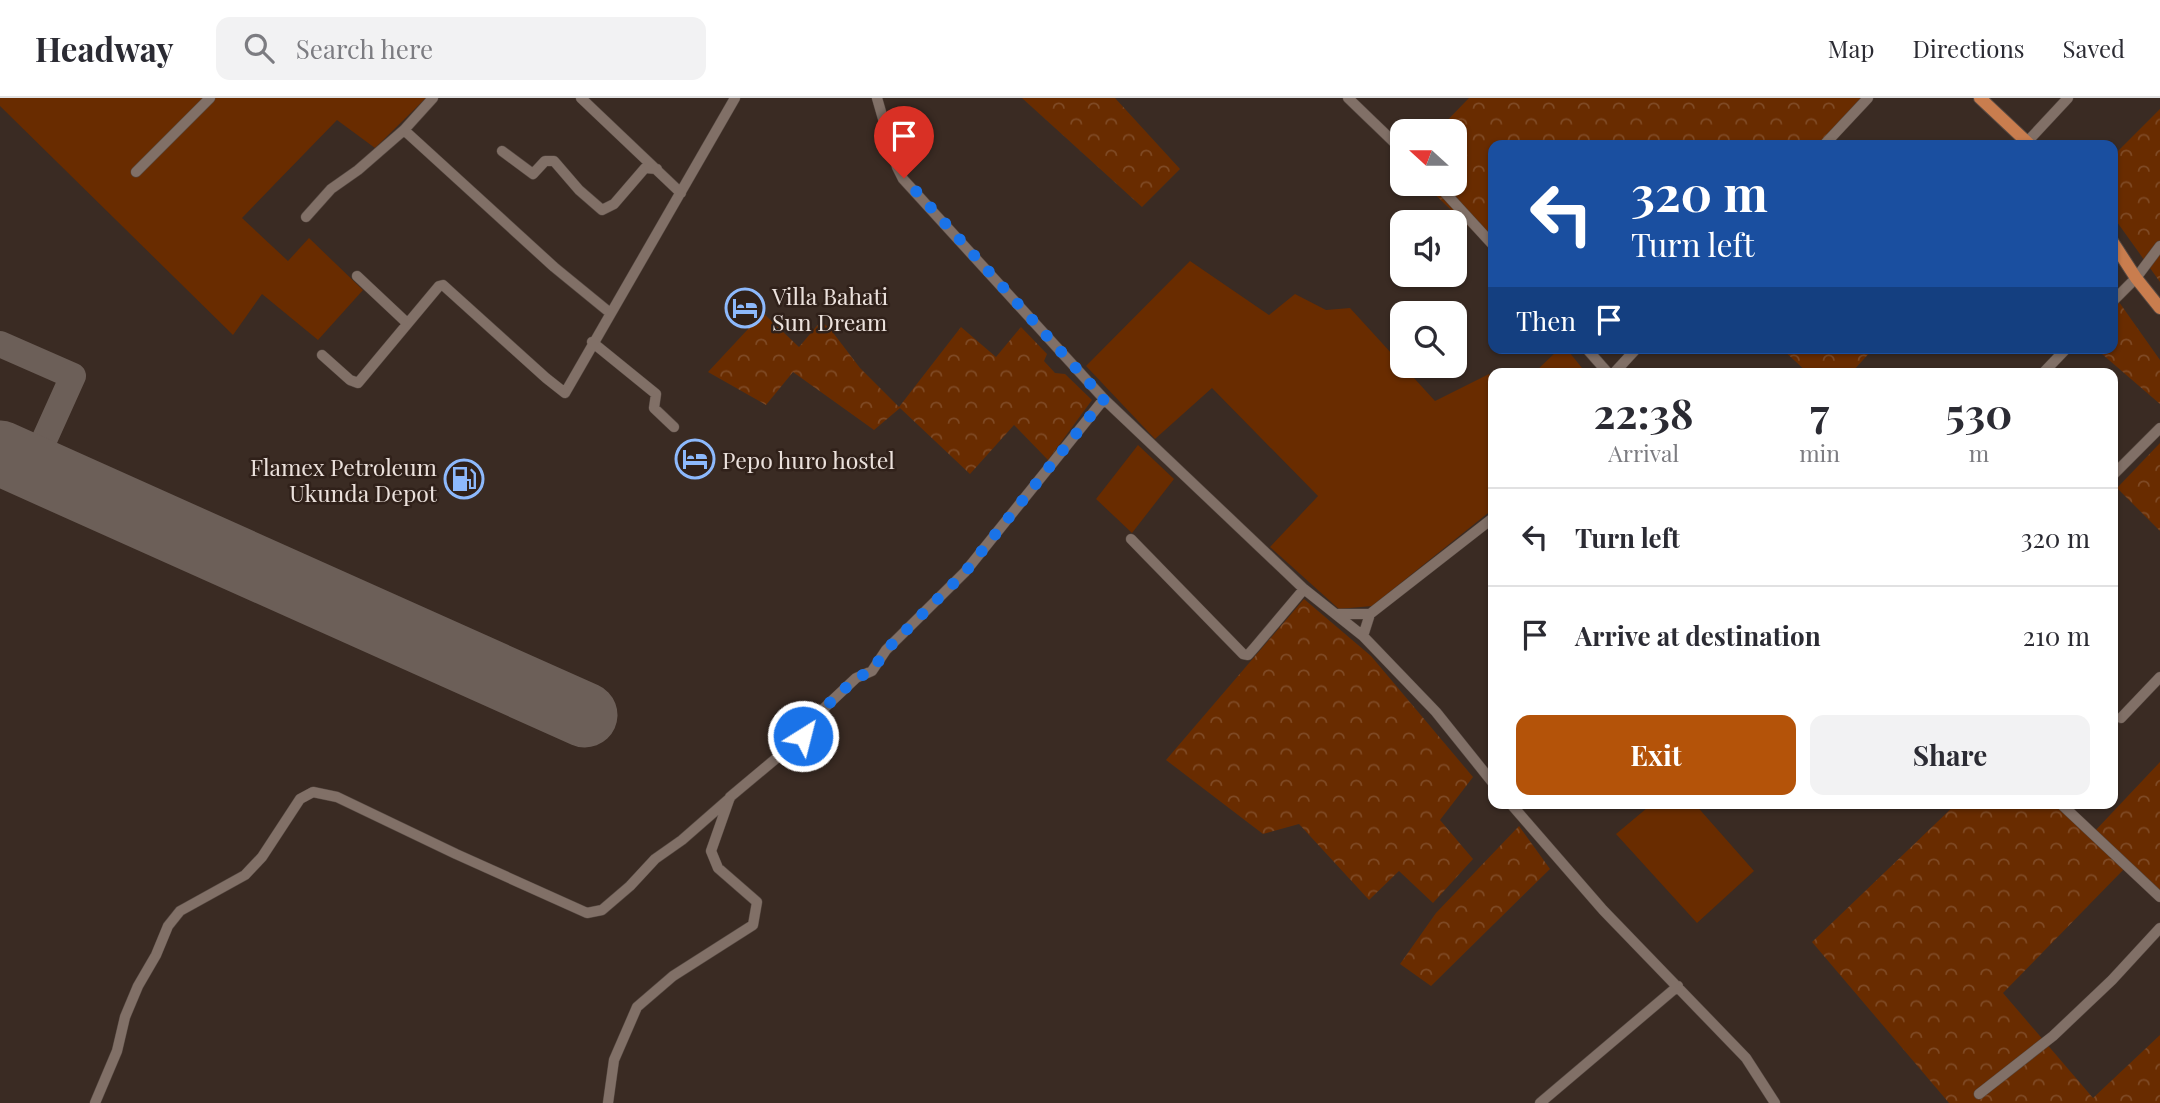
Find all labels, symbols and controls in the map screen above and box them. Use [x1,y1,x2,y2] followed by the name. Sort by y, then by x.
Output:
[216,17,706,80] search box
[35,26,174,70] text: Headway
[240,29,278,67] icon: search
[296,31,433,66] text: Search here
[1828,32,1874,64] text: Map
[1912,32,2025,64] text: Directions
[2063,32,2125,64] text: Saved
[874,106,934,178] pin
[885,117,923,155] icon: arrive
[1390,119,1466,196] north arrow
[1390,119,1467,378] map controls
[1631,159,1768,224] text: 320 m
[1516,168,1607,259] icon: left
[1390,210,1467,287] button: sound
[1631,222,1755,265] text: Turn left
[771,280,889,337] place label: Villa Bahati Sun Dream
[724,287,766,329] hotel icon: Villa Bahati Sun Dream
[1390,301,1467,378] button: search
[1590,301,1628,339] icon: arrive
[1516,303,1576,338] text: Then
[1594,384,1694,440] text: 22:38
[1810,384,1829,440] text: 7
[1946,384,2012,440] text: 530
[1608,437,1679,468] text: Arrival
[1799,437,1840,468] text: min
[1969,437,1989,468] text: m
[674,438,716,480] hotel icon: Pepo huro hostel
[722,444,895,475] place label: Pepo huro hostel
[250,451,438,508] place label: Flamex Petroleum Ukunda Depot
[443,458,485,500] fuel station icon: Flamex Petroleum Ukunda Depot
[1516,518,1554,556] icon: left
[1575,520,1680,555] text: Turn left
[2021,520,2090,555] text: 320 m
[1516,616,1554,654] icon: arrive
[1575,618,1821,653] text: Arrive at destination
[2023,618,2090,653] text: 210 m
[766,699,840,773] position arrow
[1516,715,1796,795] button: Exit
[1810,715,2090,795] button: Share

